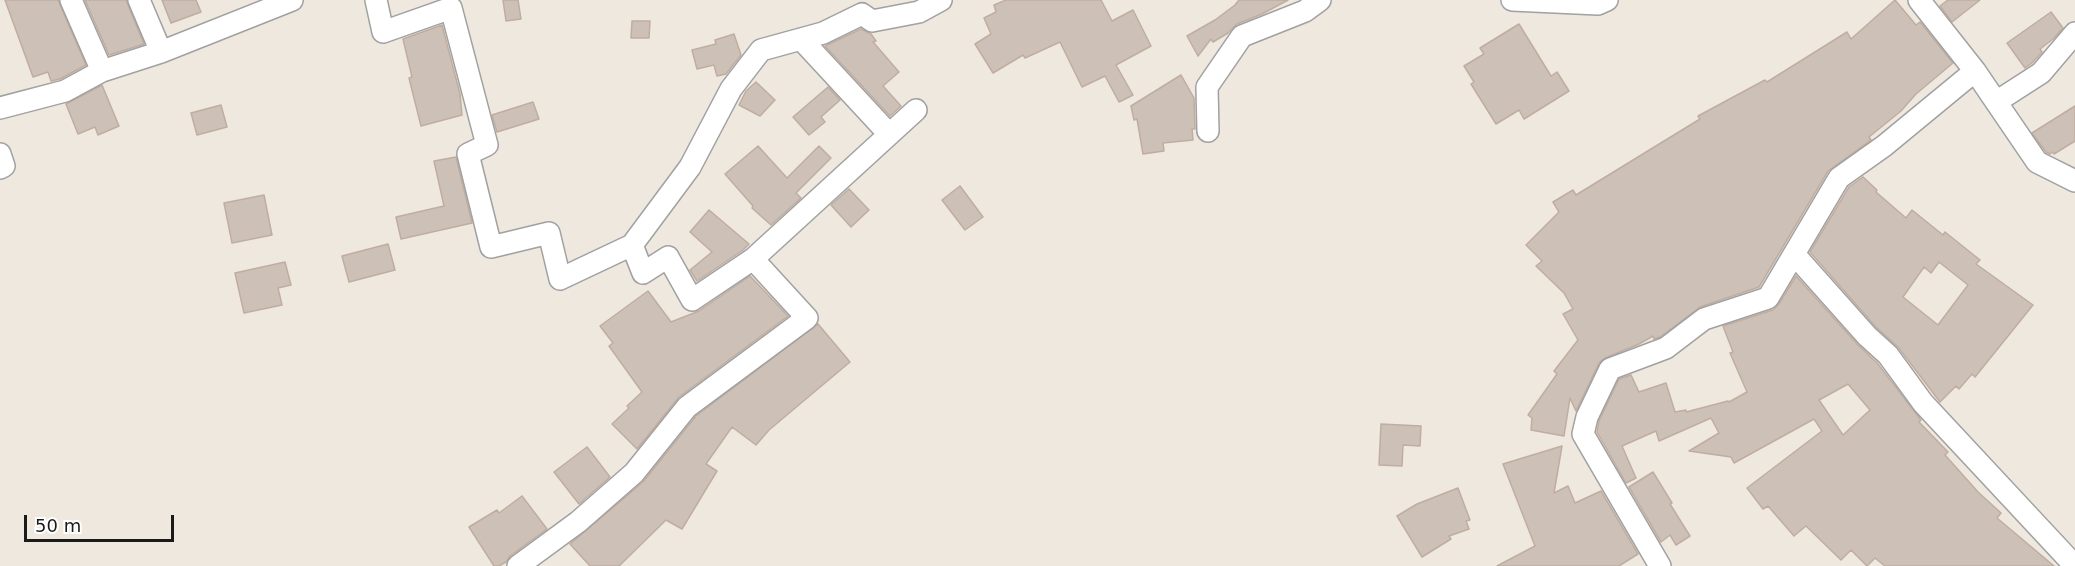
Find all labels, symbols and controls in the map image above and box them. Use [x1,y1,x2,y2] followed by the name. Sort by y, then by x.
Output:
[27,503,177,541] scale bar
[35,515,81,536] text: 50 m

